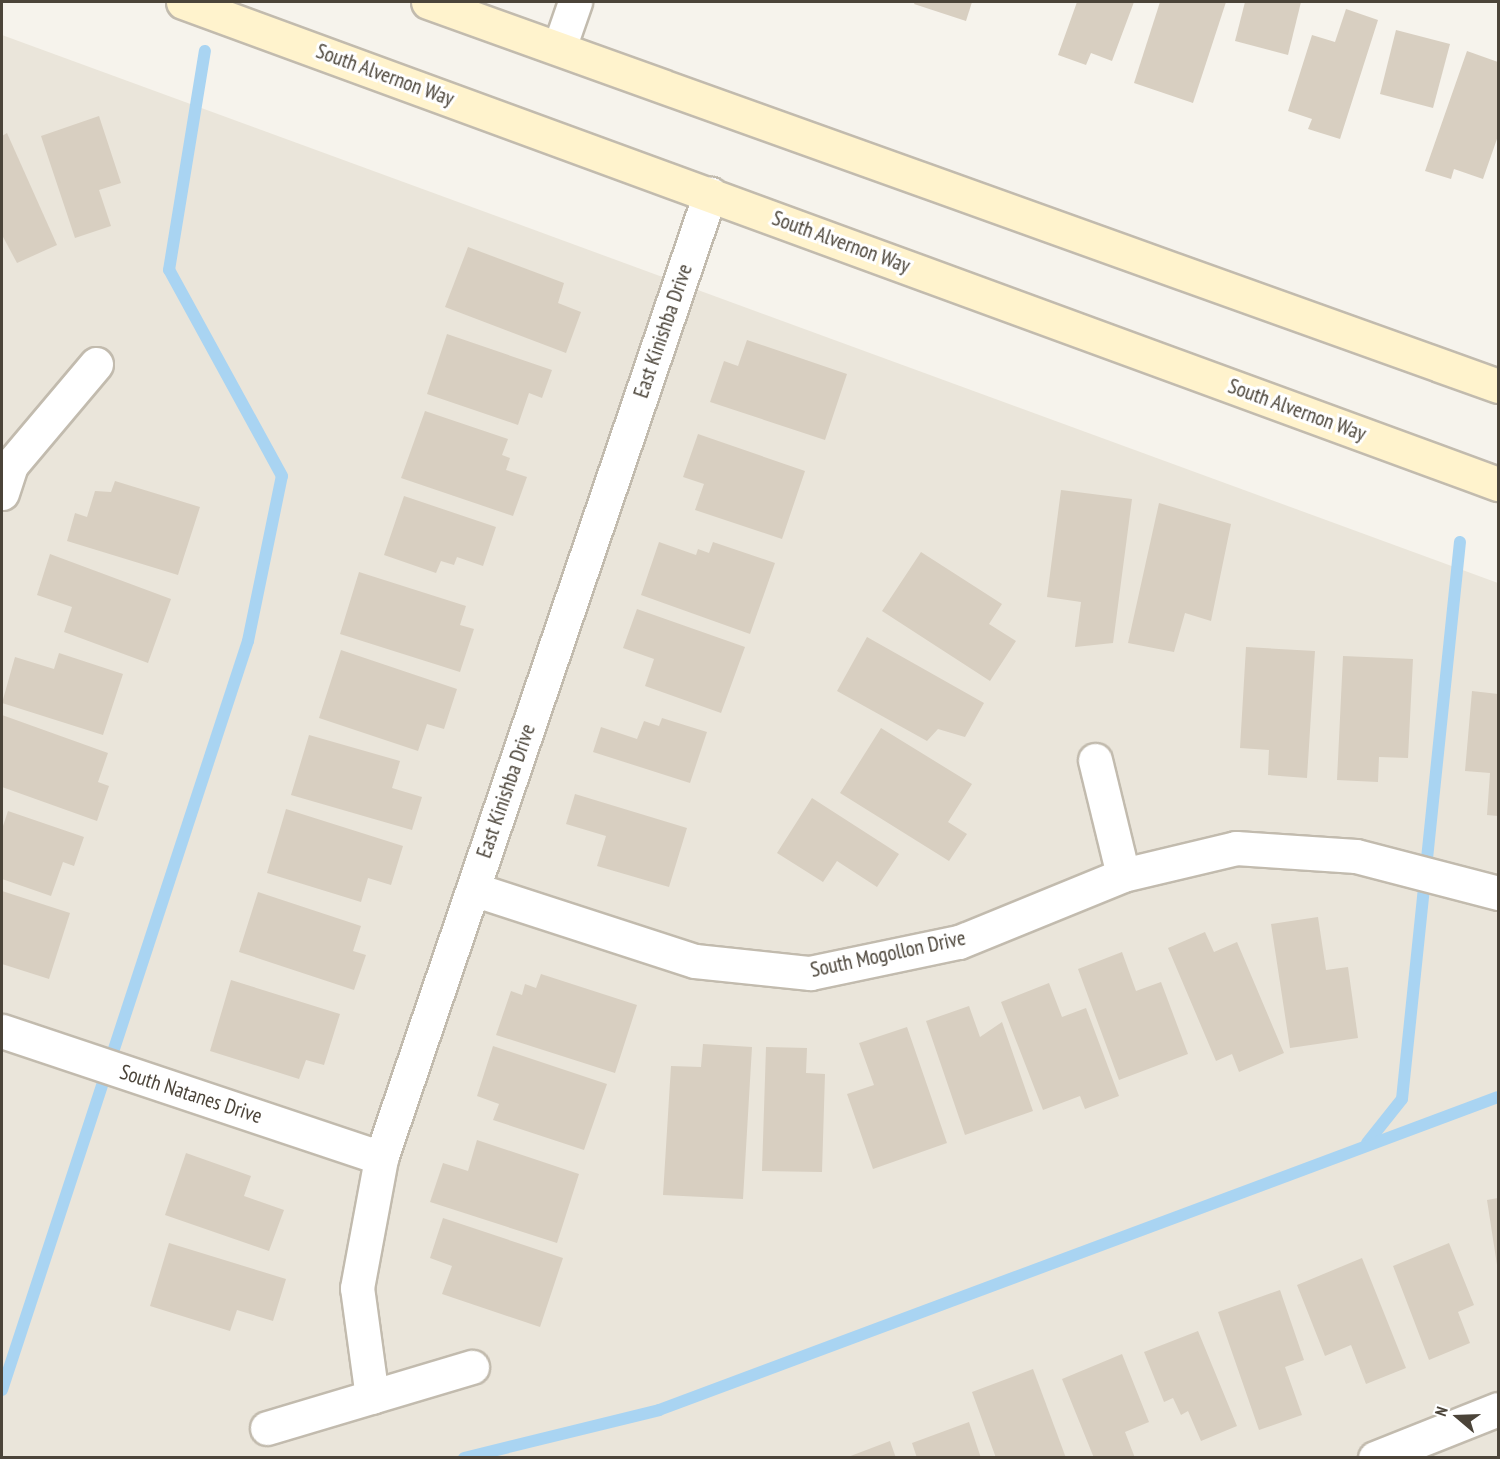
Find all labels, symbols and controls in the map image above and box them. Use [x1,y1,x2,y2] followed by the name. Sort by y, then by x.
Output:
[312,38,458,112] street label: South Alvernon Way
[768,205,914,279] street label: South Alvernon Way
[628,261,698,401] street label: East Kinishba Drive
[1224,373,1370,447] street label: South Alvernon Way
[471,721,541,861] street label: East Kinishba Drive
[808,925,968,983] street label: South Mogollon Drive
[117,1059,265,1129] street label: South Natanes Drive
[1428,1387,1488,1447] north arrow
[1430,1404,1452,1418] text: N

